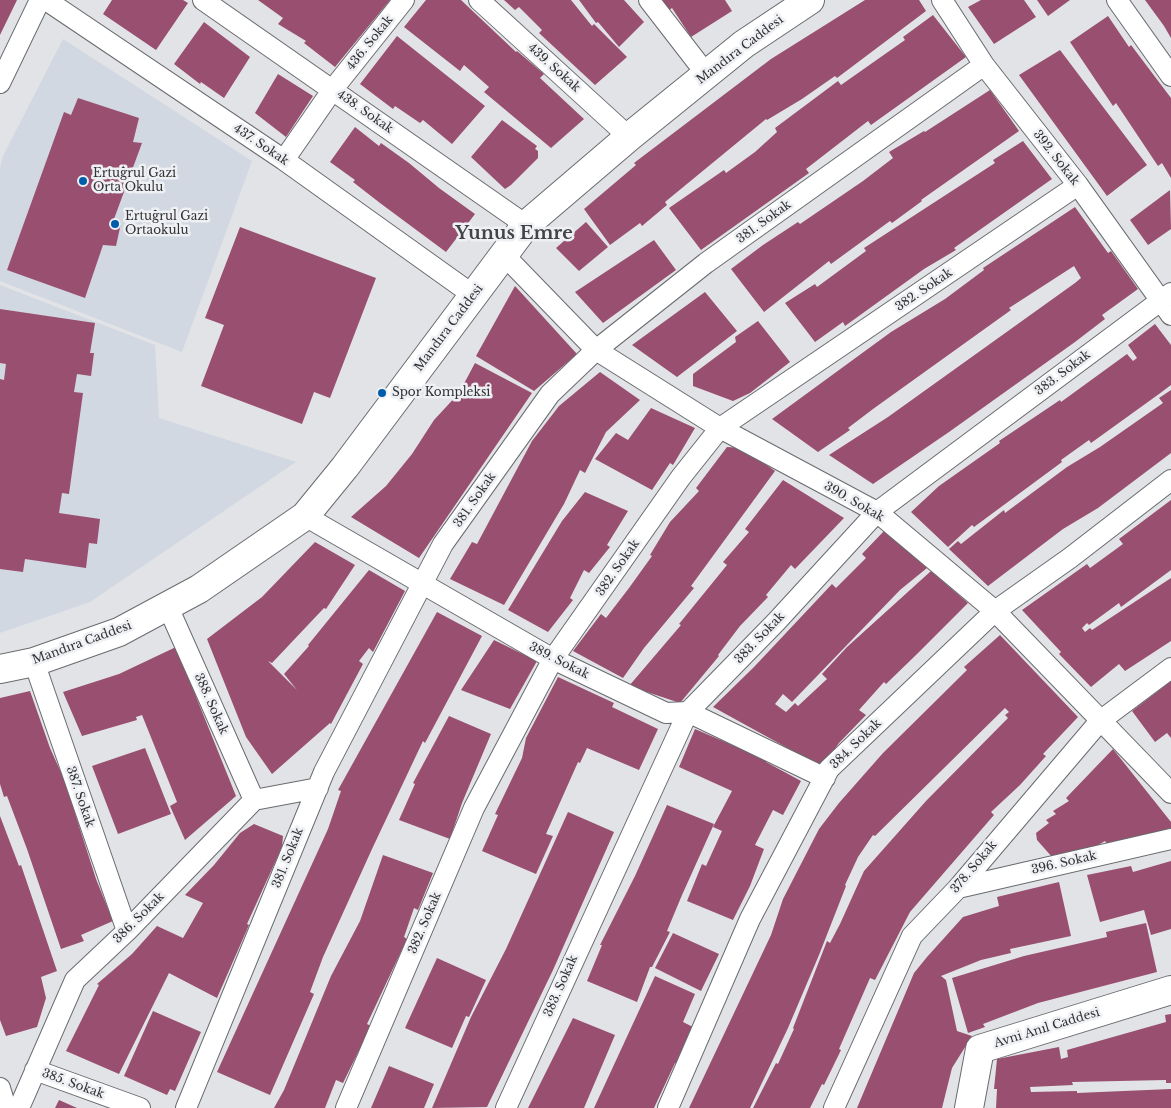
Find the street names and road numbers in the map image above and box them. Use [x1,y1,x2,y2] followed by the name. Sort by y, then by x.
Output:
[344,13,396,73] street label: 436. Sokak
[694,13,786,87] street label: Mandıra Caddesi
[525,41,583,95] street label: 439. Sokak
[334,87,396,137] street label: 438. Sokak
[231,121,291,169] street label: 437. Sokak
[1030,128,1082,188] street label: 392. Sokak
[734,197,794,247] street label: 381. Sokak
[893,266,955,314] street label: 382. Sokak
[412,282,486,374] street label: Mandıra Caddesi
[1032,347,1094,399] street label: 383. Sokak
[451,470,499,530] street label: 381. Sokak
[821,479,887,525] street label: 390. Sokak
[593,537,643,599] street label: 382. Sokak
[732,609,788,667] street label: 383. Sokak
[30,618,134,668] street label: Mandıra Caddesi
[526,640,592,682] street label: 389. Sokak
[191,671,231,737] street label: 388. Sokak
[828,716,884,772] street label: 384. Sokak
[63,765,97,829] street label: 387. Sokak
[269,826,307,890] street label: 381. Sokak
[948,838,1000,896] street label: 378. Sokak
[1030,849,1098,877] street label: 396. Sokak
[111,890,167,946] street label: 386. Sokak
[406,890,444,956] street label: 382. Sokak
[541,953,581,1019] street label: 383. Sokak
[993,1005,1101,1051] street label: Avni Anıl Caddesi
[40,1066,106,1102] street label: 385. Sokak

